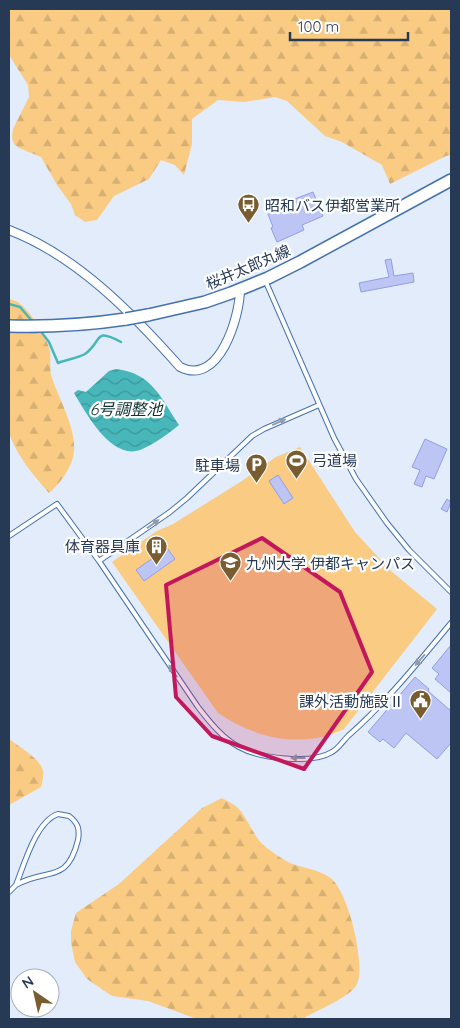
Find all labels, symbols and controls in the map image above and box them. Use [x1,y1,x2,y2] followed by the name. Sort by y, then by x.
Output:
[290,10,408,42] scale bar
[298,17,339,36] text: 100 m
[237,193,261,224] bus stop icon: 昭和バス伊都営業所
[265,196,400,215] place label: 昭和バス伊都営業所
[203,241,293,293] street label: 桜井太郎丸線
[90,399,164,419] water label: 6号調整池
[272,418,286,426] one-way arrow
[284,448,308,479] sports icon: 弓道場
[312,451,357,470] place label: 弓道場
[244,453,268,484] parking icon: 駐車場
[195,456,240,475] place label: 駐車場
[146,519,160,529] one-way arrow
[144,534,168,565] building icon: 体育器具庫
[65,537,140,556] place label: 体育器具庫
[218,551,242,582] school or university icon: 九州大学 伊都キャンパス
[246,554,415,573] place label: 九州大学 伊都キャンパス
[414,653,425,666] one-way arrow
[168,664,178,677] one-way arrow
[408,689,432,720] public building icon: 課外活動施設Ⅱ
[299,692,404,711] place label: 課外活動施設Ⅱ
[290,754,306,762] one-way arrow
[10,968,60,1018] north arrow
[18,972,37,993] text: N

